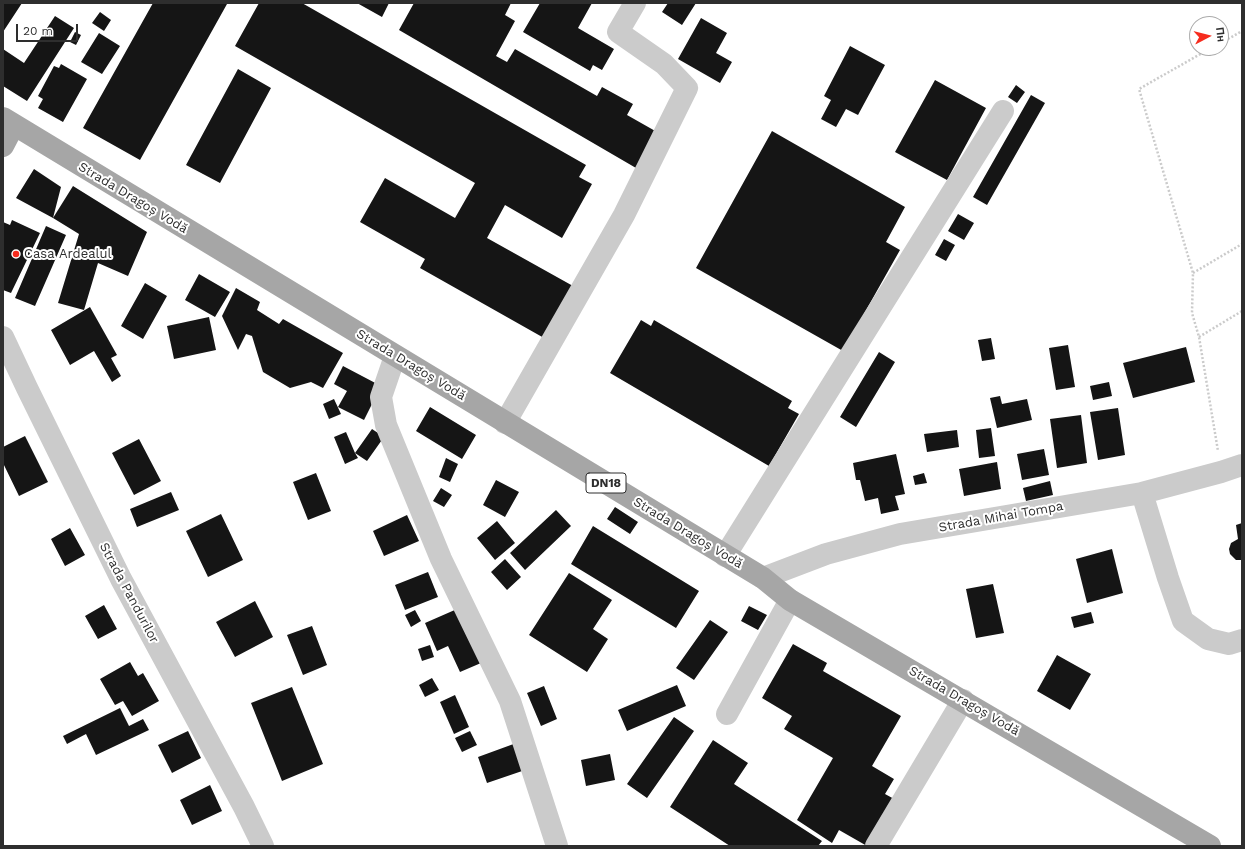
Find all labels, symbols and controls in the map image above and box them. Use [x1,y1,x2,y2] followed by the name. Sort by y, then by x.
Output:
[18,16,80,42] scale bar
[1189,16,1229,56] north arrow
[23,24,53,38] text: 20 m
[1213,27,1228,43] text: Пн
[75,159,191,237] street label: Strada Dragoș Vodă
[24,246,112,262] place label: Casa Ardealul
[11,249,21,259] marker: Casa Ardealul
[353,326,469,404] street label: Strada Dragoș Vodă
[586,473,626,493] road number: DN18
[630,494,746,572] street label: Strada Dragoș Vodă
[938,498,1064,536] street label: Strada Mihai Tompa
[96,540,162,646] street label: Strada Pandurilor
[906,663,1022,739] street label: Strada Dragoș Vodă

